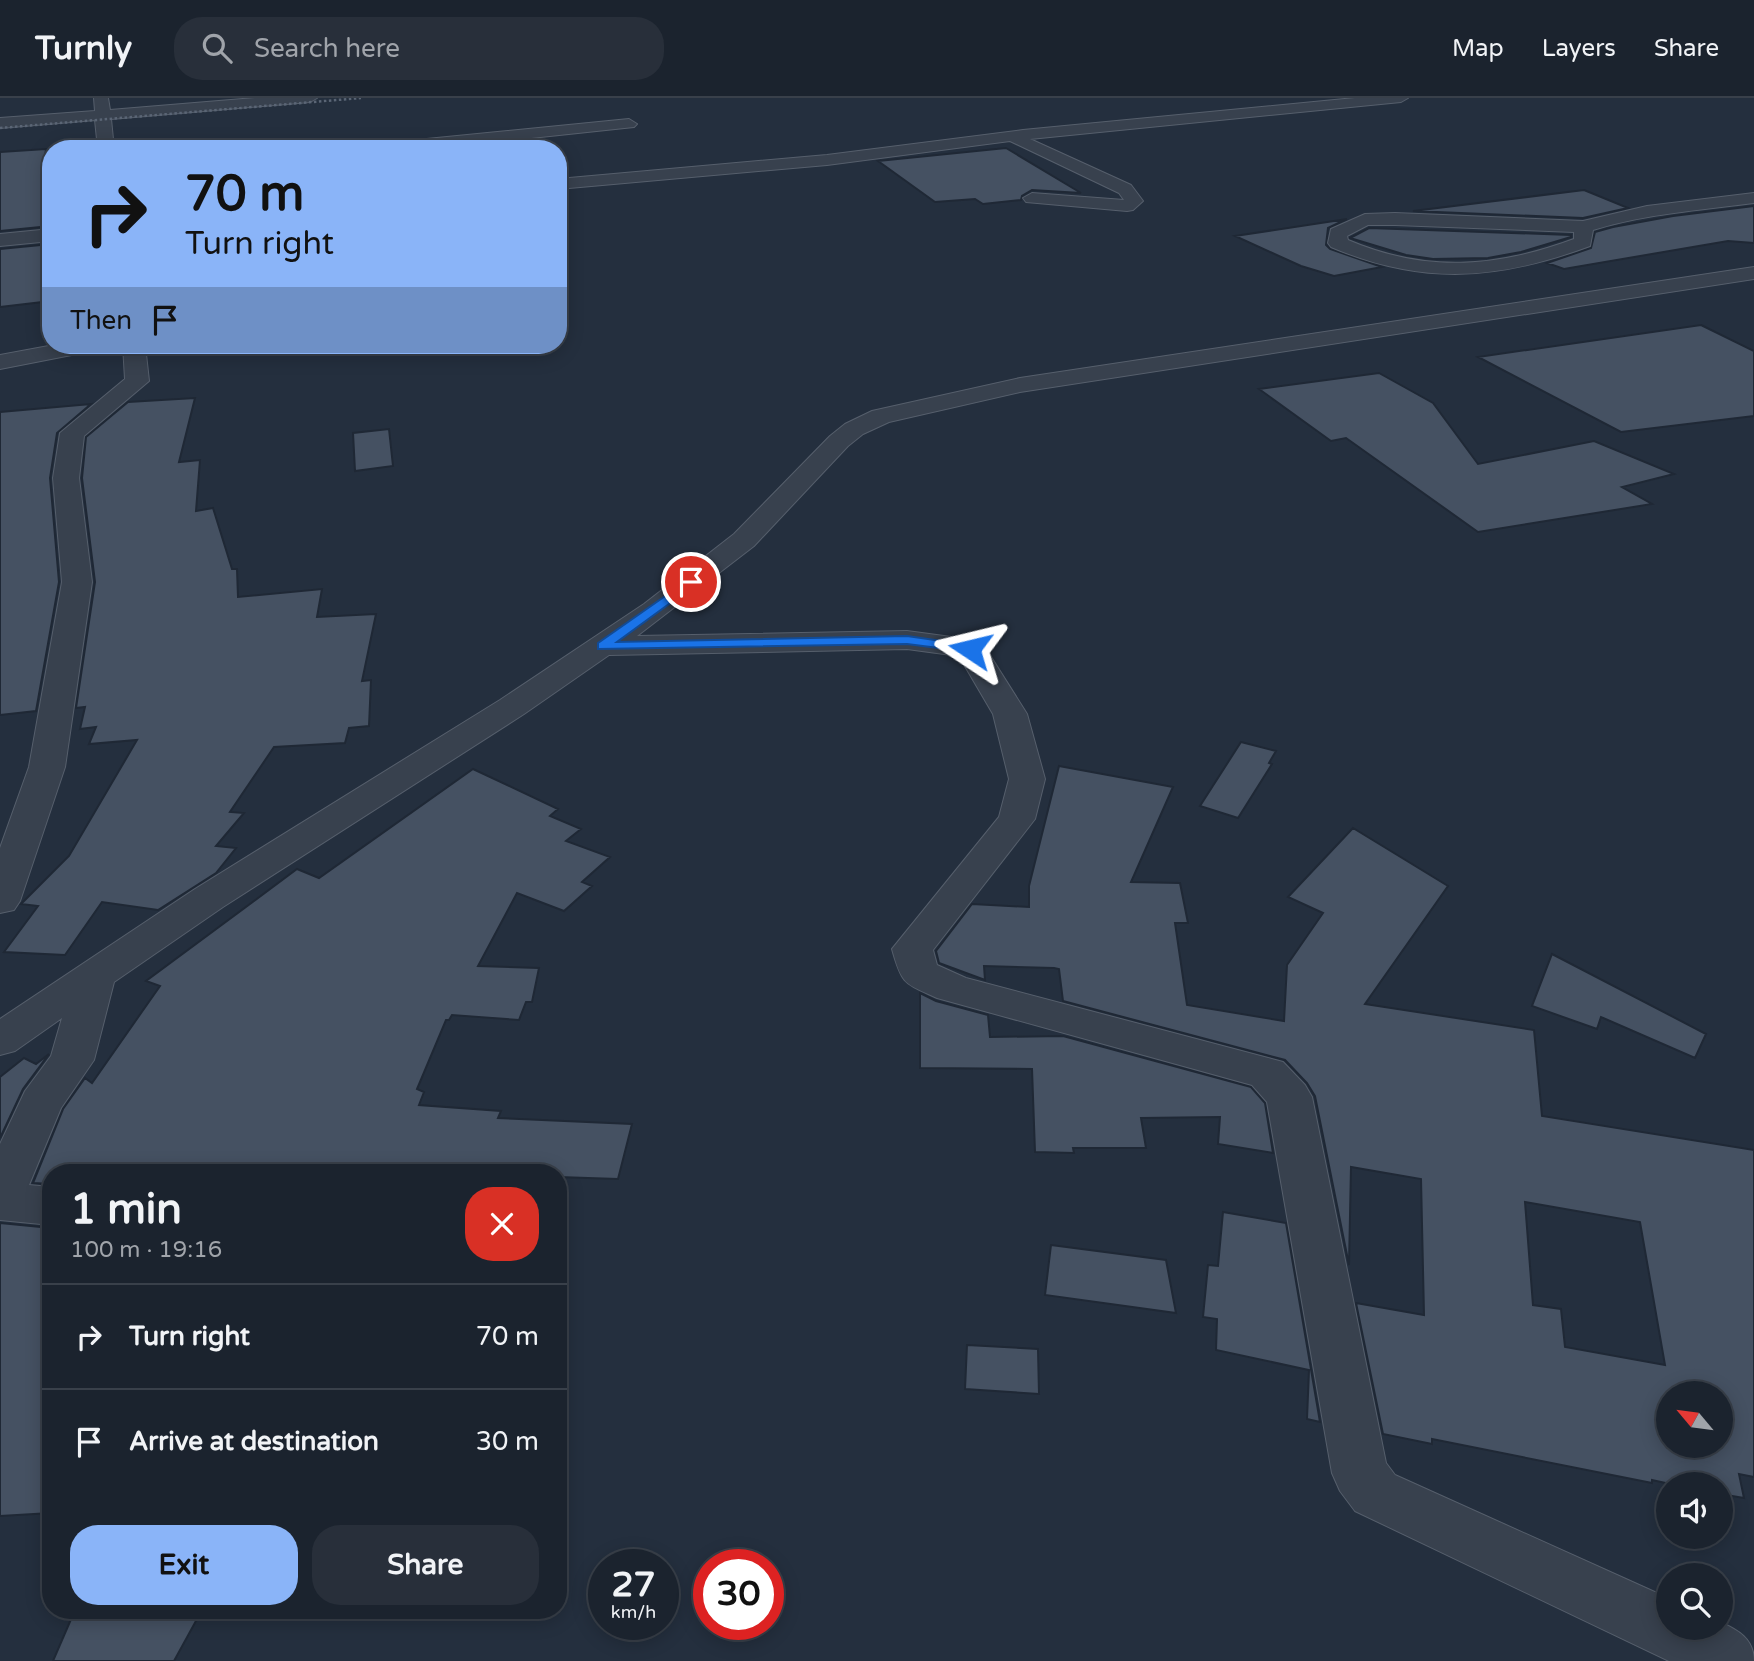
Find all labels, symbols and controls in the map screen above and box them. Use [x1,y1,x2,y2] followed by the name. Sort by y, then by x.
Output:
[174,17,664,80] search box
[35,29,132,68] text: Turnly
[198,29,236,67] icon: search
[254,33,400,64] text: Search here
[1452,34,1504,63] text: Map
[1542,34,1616,63] text: Layers
[1654,34,1719,63] text: Share
[185,165,304,224] text: 70 m
[70,168,161,259] icon: right
[185,225,334,263] text: Turn right
[146,301,184,339] icon: arrive
[70,305,132,336] text: Then
[661,552,721,612] pin
[672,563,710,601] icon: arrive
[933,612,1007,686] position arrow
[70,1184,182,1235] text: 1 min
[465,1187,539,1261] button: close
[70,1236,222,1264] text: 100 m · 19:16
[70,1318,108,1356] icon: right
[129,1321,250,1352] text: Turn right
[476,1321,539,1352] text: 70 m
[1656,1381,1732,1458] north arrow
[1656,1381,1733,1640] map controls
[70,1423,108,1461] icon: arrive
[129,1426,379,1457] text: Arrive at destination
[476,1426,539,1457] text: 30 m
[1656,1472,1733,1549] button: sound
[70,1525,298,1605] button: Exit
[312,1525,539,1605] button: Share
[693,1549,784,1640] speed limit sign: 30
[1656,1563,1733,1640] button: search
[612,1564,655,1606] text: 27
[611,1601,656,1623] text: km/h

